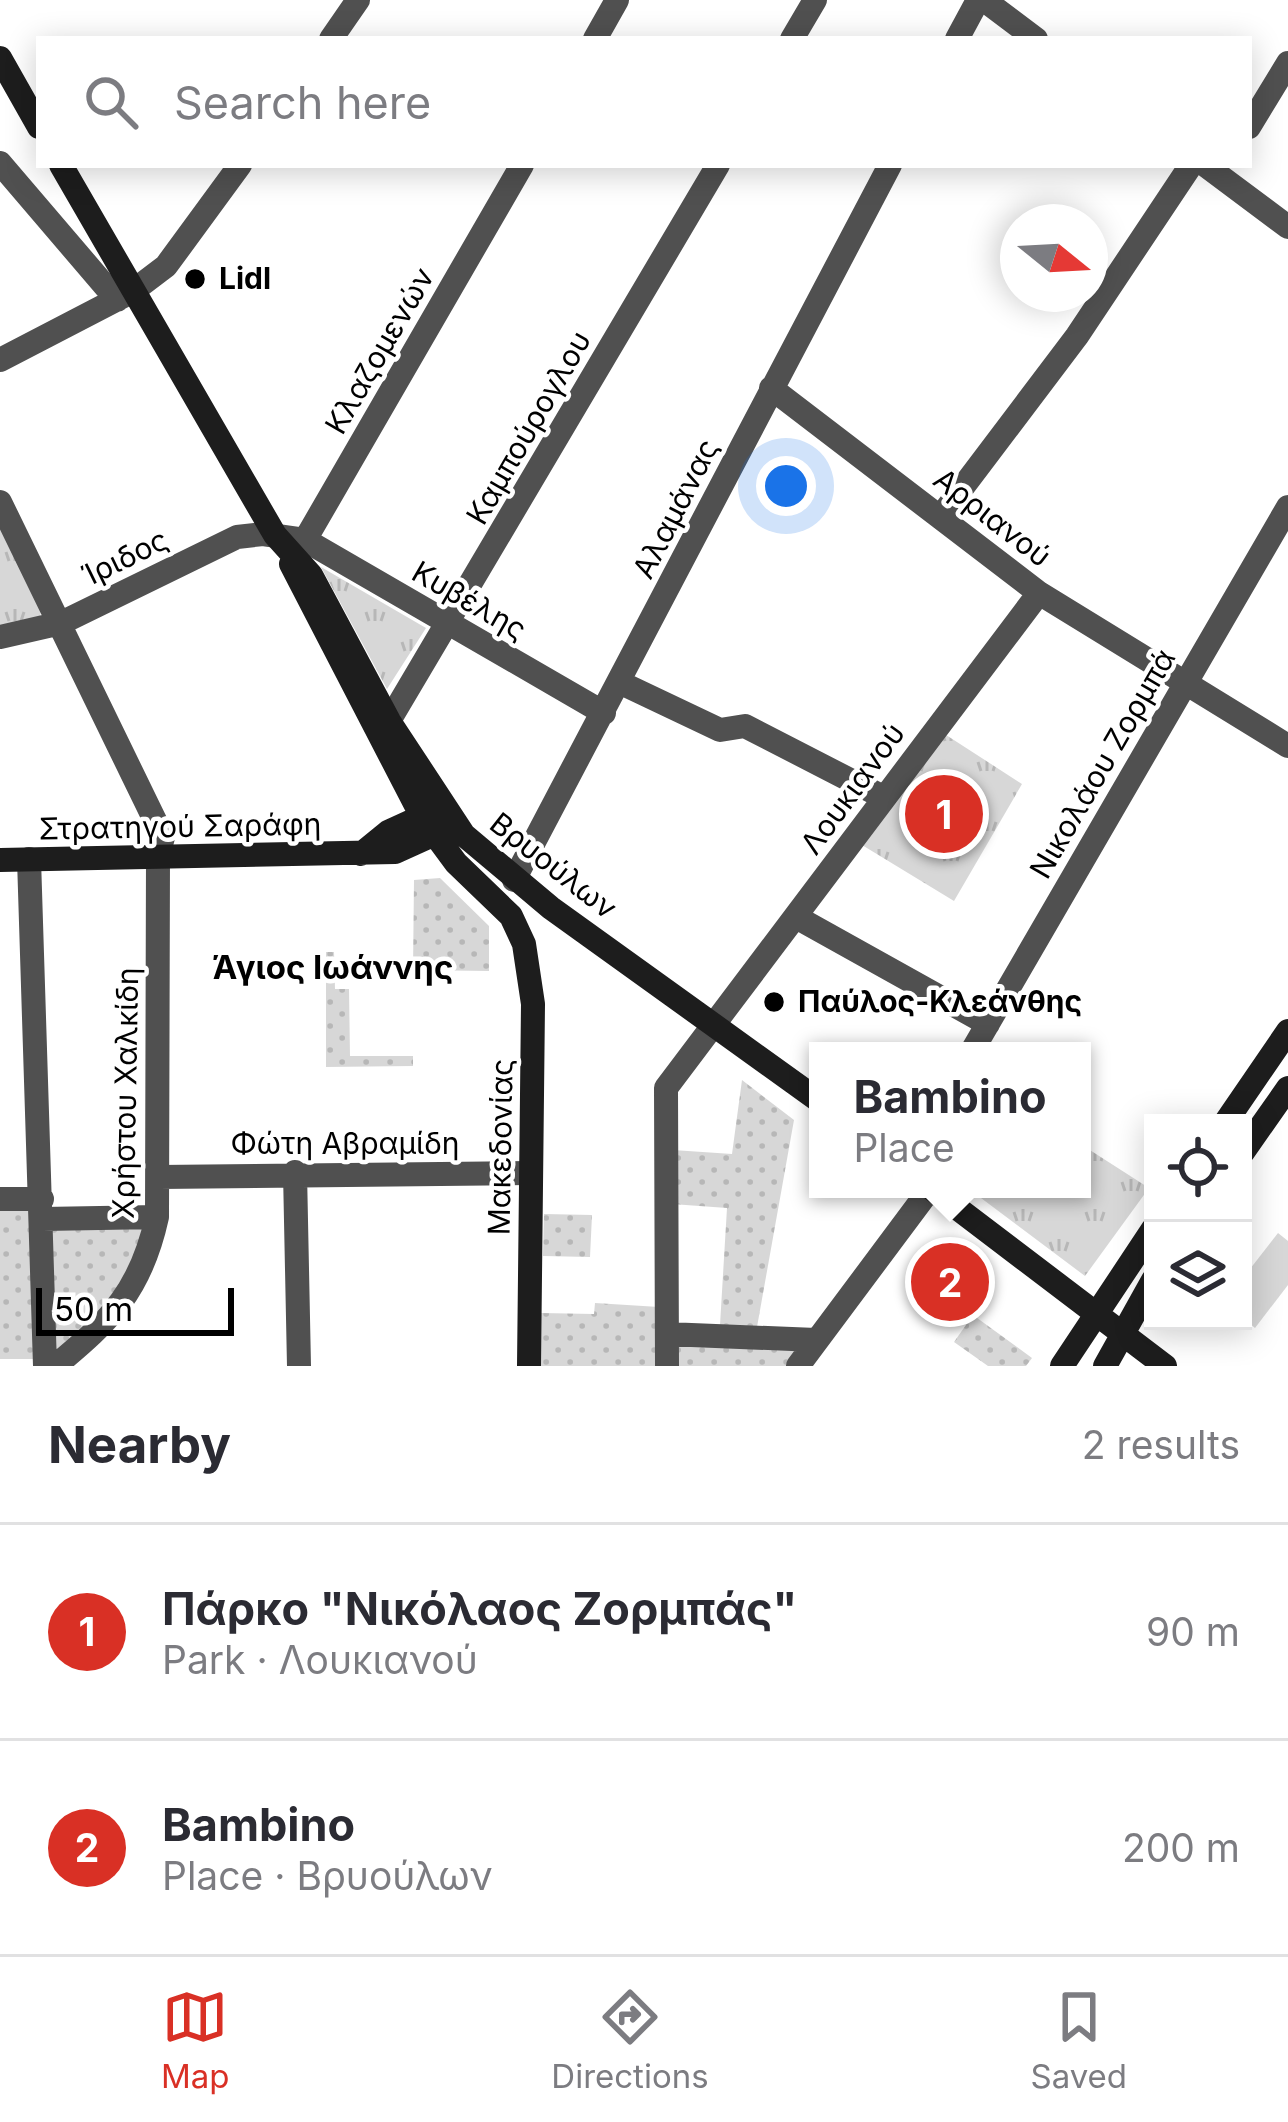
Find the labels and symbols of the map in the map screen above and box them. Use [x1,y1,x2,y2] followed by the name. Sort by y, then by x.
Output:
[1000,204,1108,312] north arrow
[219,260,271,296] place label: Lidl
[317,261,441,440] street label: Κλαζομενών
[182,266,208,292] marker: Lidl
[458,325,598,530] street label: Καμπούρογλου
[625,433,726,584] street label: Αλαμάνας
[756,456,816,516] your location
[927,460,1058,574] street label: Αρριανού
[76,521,174,593] street label: Ίριδος
[406,553,533,647] street label: Κυβέλης
[1022,643,1182,884] street label: Νικολάου Ζορμπά
[793,716,912,861] street label: Λουκιανού
[905,769,983,859] pin: 1
[483,805,624,926] street label: Βρυούλων
[38,806,322,846] street label: Στρατηγού Σαράφη
[213,947,453,987] district label: Άγιος Ιωάννης
[105,967,145,1219] street label: Χρήστου Χαλκίδη
[798,983,1082,1019] place label: Παύλος-Κλεάνθης
[761,989,787,1015] marker: Παύλος-Κλεάνθης
[480,1058,520,1236] street label: Μακεδονίας
[230,1125,460,1161] street label: Φώτη Αβραμίδη
[911,1237,989,1327] pin: 2
[36,1282,234,1335] scale bar

